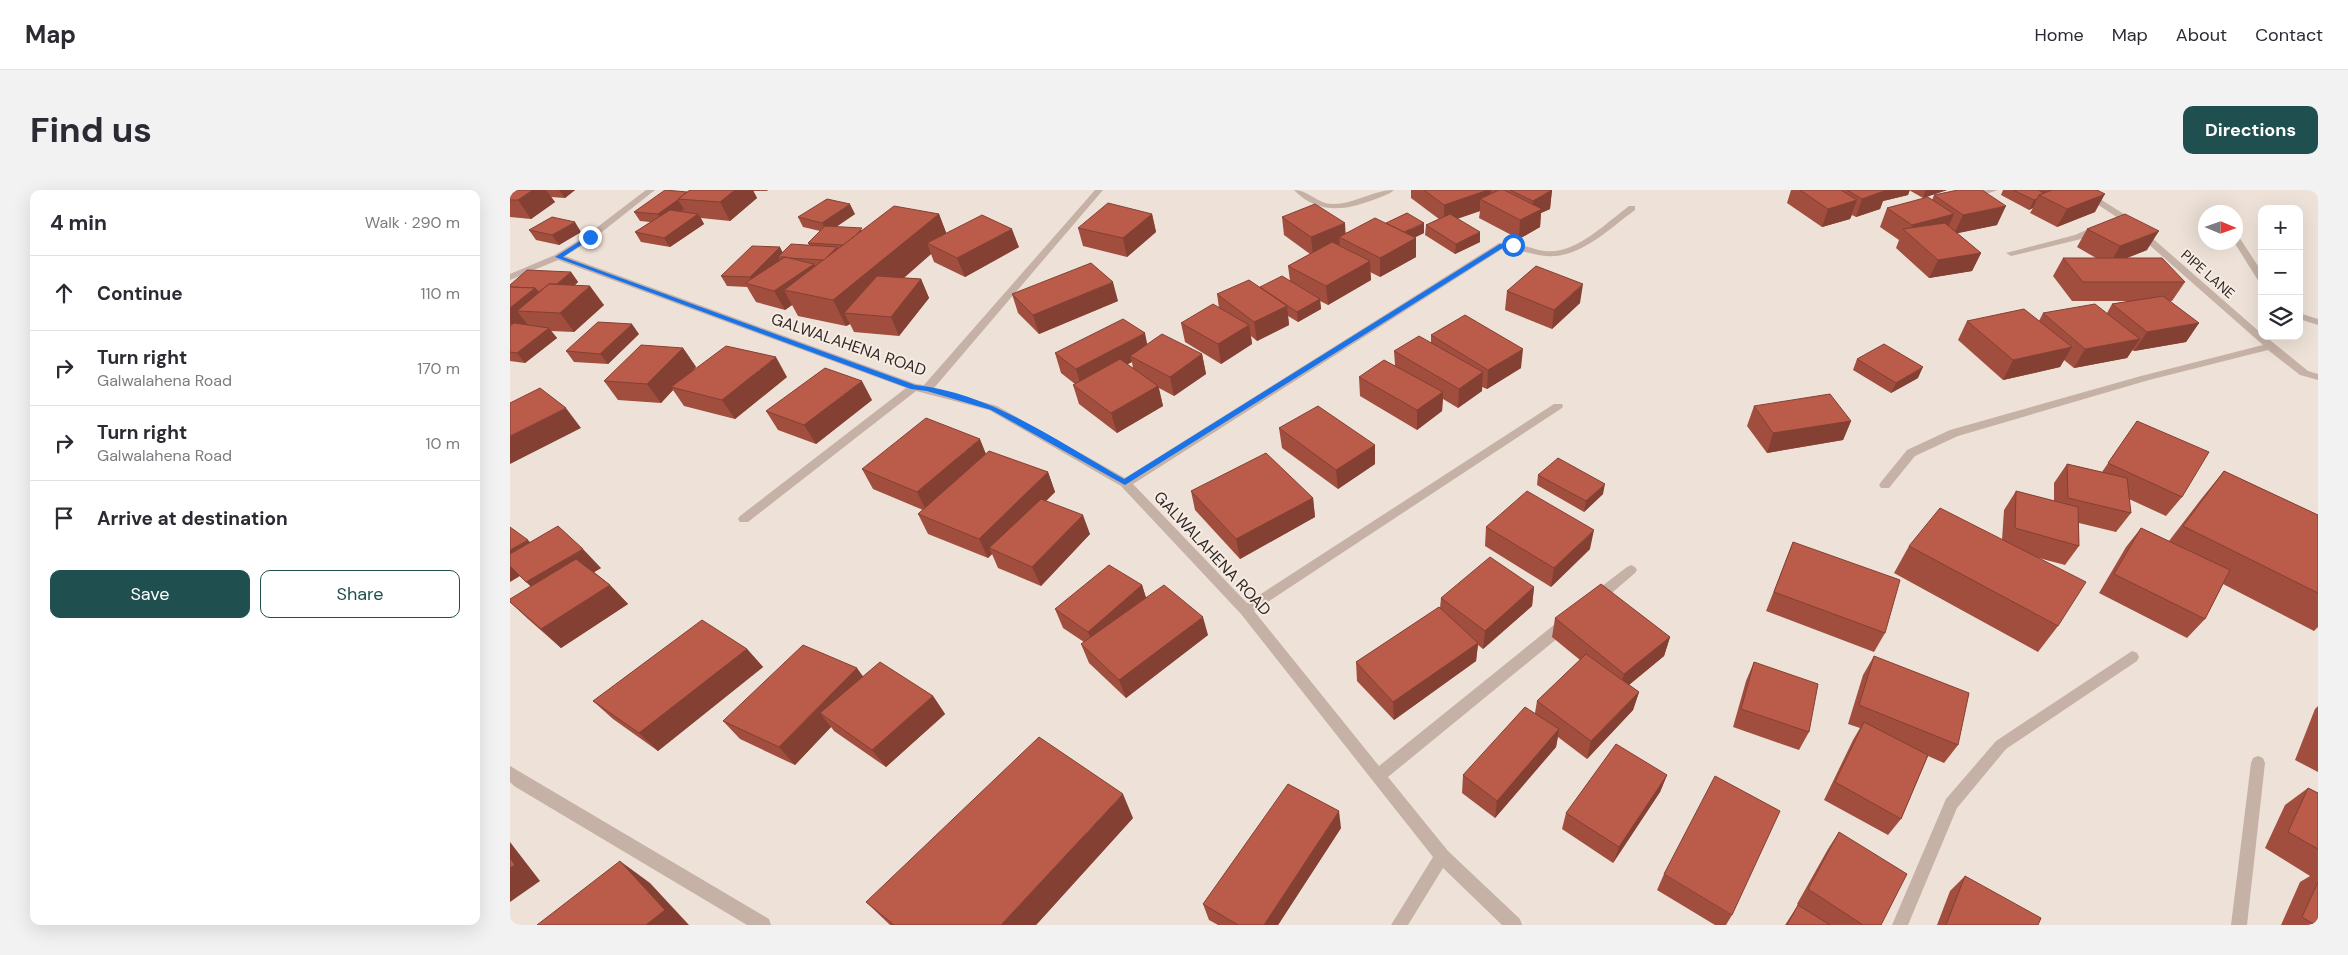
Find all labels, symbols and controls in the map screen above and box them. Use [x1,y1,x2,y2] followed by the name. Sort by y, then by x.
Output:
[25,19,76,50] text: Map
[2034,23,2084,47] text: Home
[2112,23,2148,47] text: Map
[2176,23,2227,47] text: About
[2255,23,2323,47] text: Contact
[2183,106,2318,154] button: Directions
[30,107,152,153] text: Find us
[2198,205,2243,250] north arrow
[2258,205,2303,340] map controls
[2258,205,2303,250] button: +
[50,209,107,237] text: 4 min
[365,212,460,233] text: Walk · 290 m
[579,226,602,249] route end
[1502,234,1525,257] route start
[2177,246,2239,302] street label: PIPE LANE
[2258,250,2303,295] button: −
[50,279,78,307] icon: ahead
[97,281,183,306] text: Continue
[421,283,460,304] text: 110 m
[2258,295,2303,340] button: layers
[768,308,929,381] street label: GALWALAHENA ROAD
[97,345,187,370] text: Turn right
[50,354,78,382] icon: right
[417,358,460,379] text: 170 m
[97,370,232,391] text: Galwalahena Road
[97,420,187,445] text: Turn right
[50,429,78,457] icon: right
[426,433,460,454] text: 10 m
[97,445,232,466] text: Galwalahena Road
[1149,487,1276,620] street label: GALWALAHENA ROAD
[50,504,78,532] icon: arrive
[97,506,288,531] text: Arrive at destination
[50,570,250,618] button: Save
[260,570,460,618] button: Share

